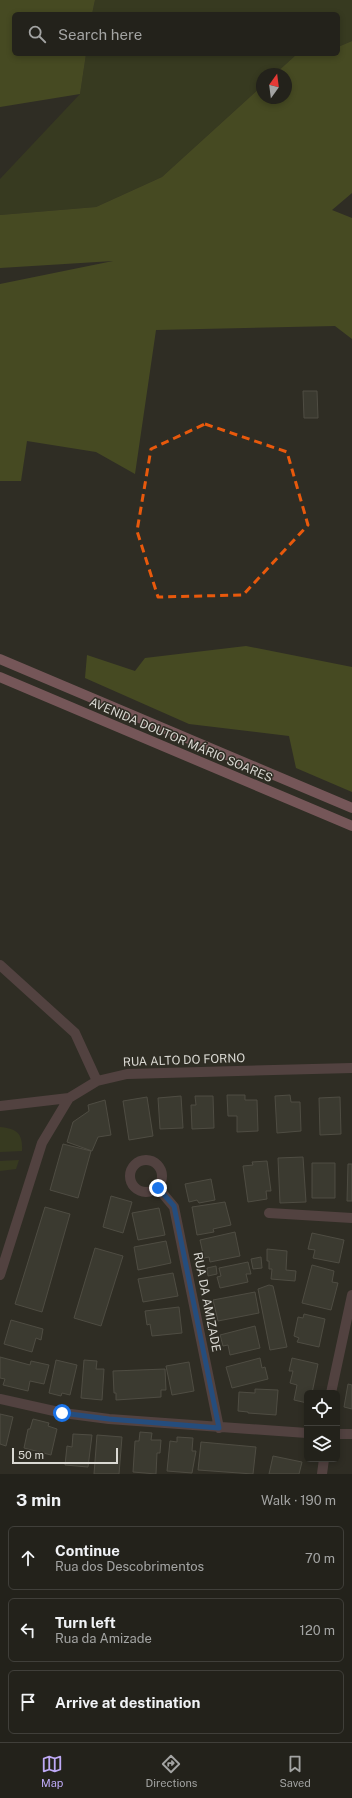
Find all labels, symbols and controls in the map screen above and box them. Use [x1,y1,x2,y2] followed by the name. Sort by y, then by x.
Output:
[12,12,340,56] search box
[26,23,48,45] icon: search
[58,26,142,43] text: Search here
[256,68,292,104] north arrow
[87,695,275,785] street label: AVENIDA DOUTOR MÁRIO SOARES
[123,1051,246,1069] street label: RUA ALTO DO FORNO
[149,1179,167,1197] route end
[190,1251,224,1353] street label: RUA DA AMIZADE
[304,1390,340,1462] map controls
[304,1390,340,1426] button: locate
[53,1404,71,1422] route start
[304,1426,340,1462] button: layers
[12,1446,118,1465] scale bar
[18,1449,44,1461] text: 50 m
[16,1490,61,1510] text: 3 min
[261,1493,336,1508] text: Walk · 190 m
[55,1542,120,1559] text: Continue
[17,1547,39,1569] icon: ahead
[305,1551,335,1566] text: 70 m
[55,1559,204,1574] text: Rua dos Descobrimentos
[55,1614,116,1631] text: Turn left
[17,1619,39,1641] icon: left
[300,1623,335,1638] text: 120 m
[55,1631,152,1646] text: Rua da Amizade
[17,1691,39,1713] icon: arrive
[55,1694,200,1711] text: Arrive at destination
[41,1753,63,1789] tab: Map
[146,1753,197,1789] tab: Directions
[279,1753,311,1789] tab: Saved

